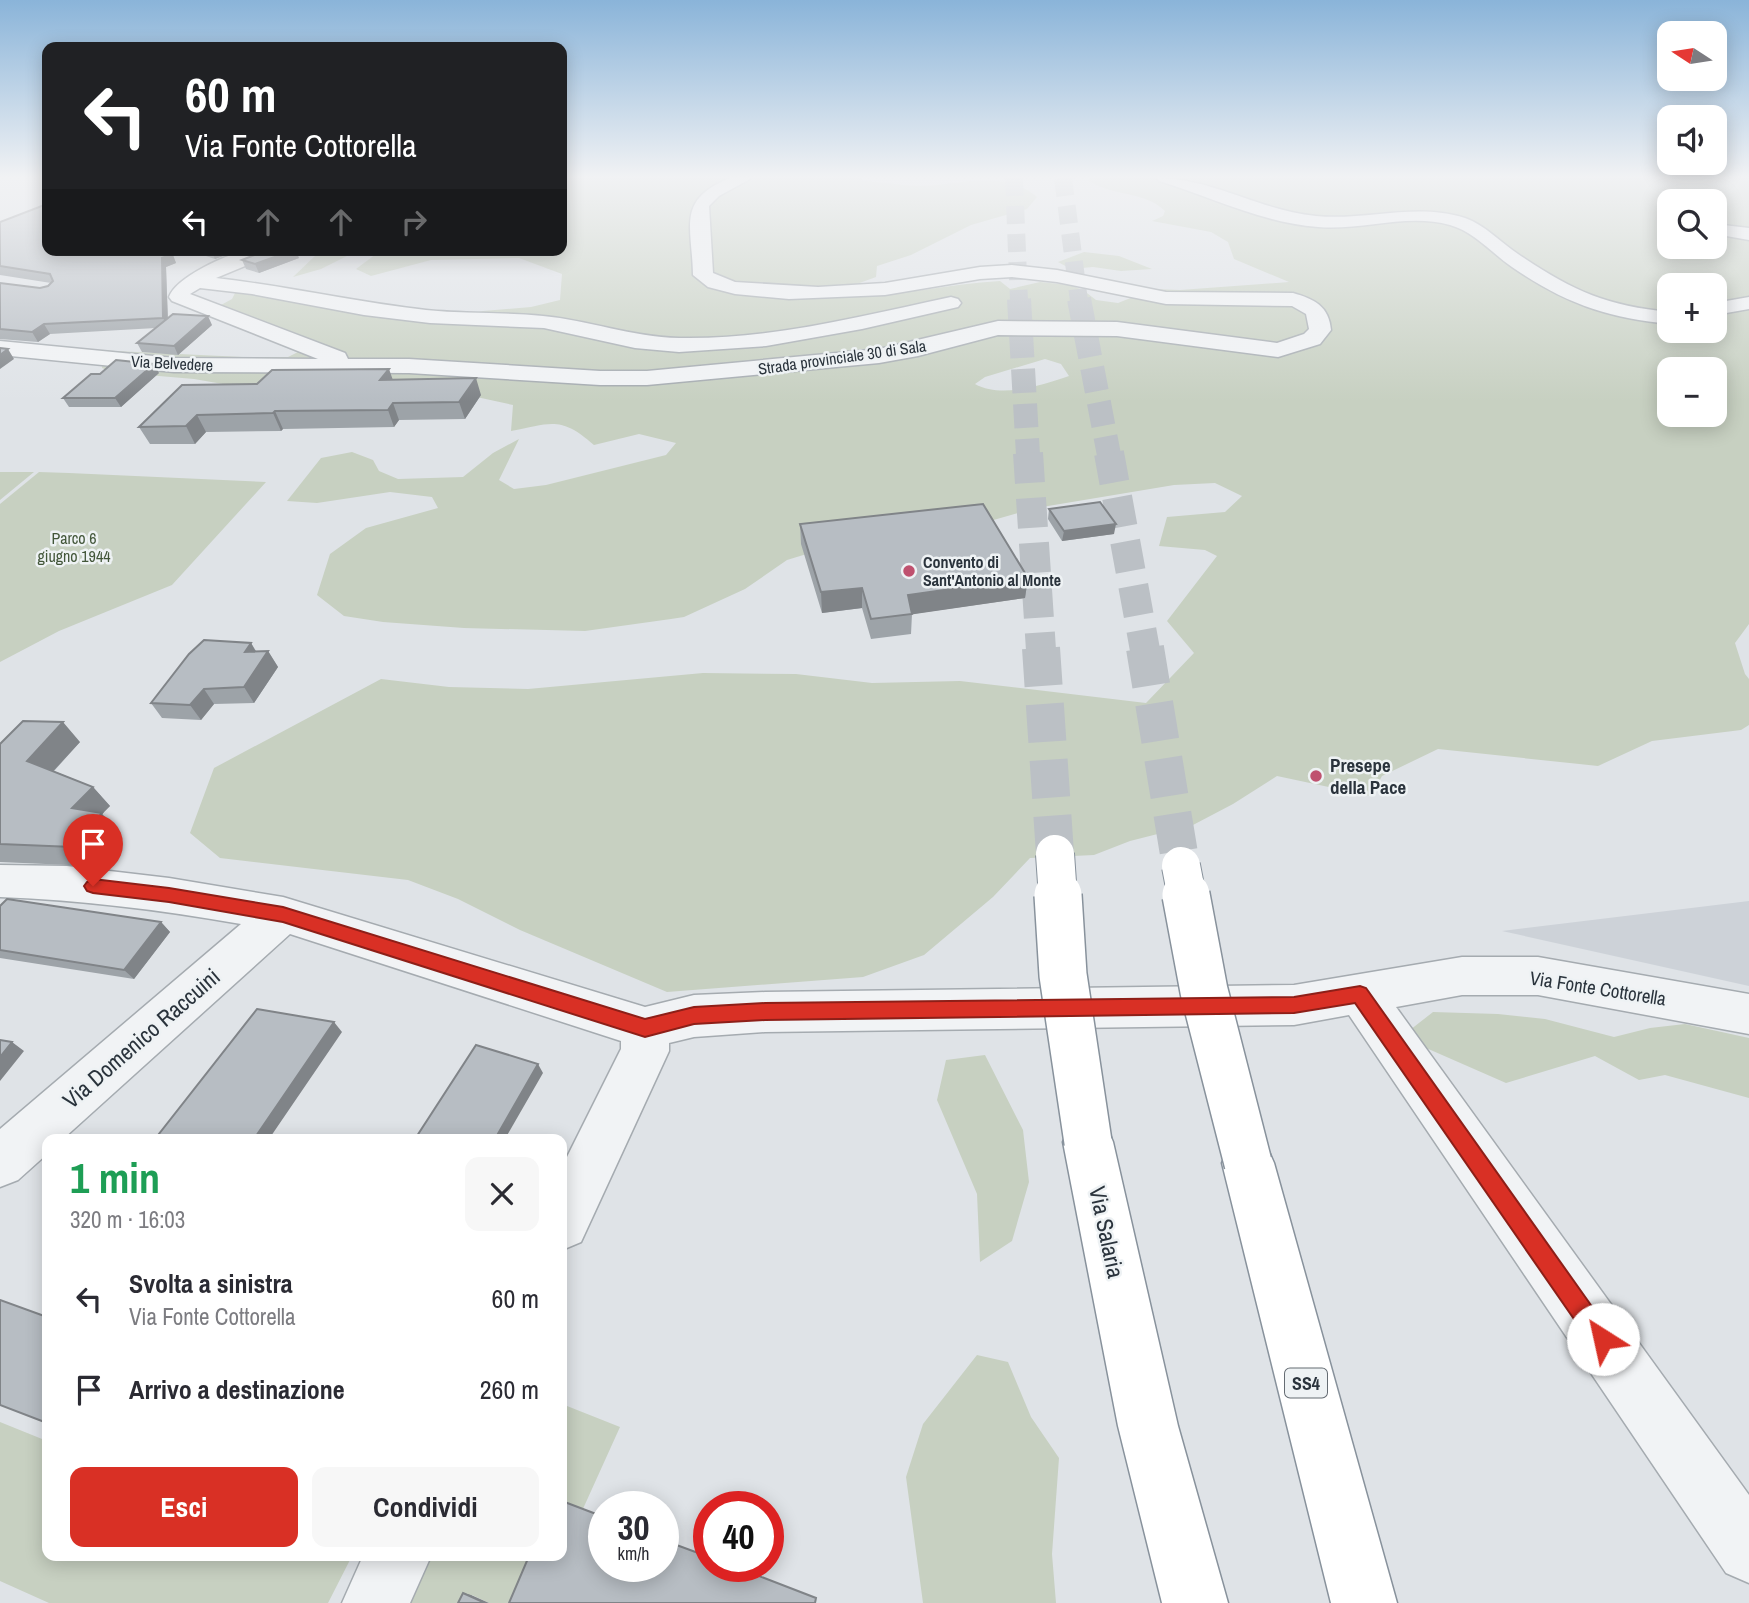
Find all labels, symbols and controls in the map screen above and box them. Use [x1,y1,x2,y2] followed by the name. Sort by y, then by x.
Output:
[1657,21,1727,91] north arrow
[1657,21,1727,427] map controls
[185,61,277,127] text: 60 m
[70,70,161,161] icon: left
[1657,105,1727,175] button: sound
[185,124,417,167] text: Via Fonte Cottorella
[1657,189,1727,259] button: search
[176,203,214,241] icon: left
[249,203,287,241] icon: ahead
[322,203,360,241] icon: ahead
[395,203,433,241] icon: right
[1657,273,1727,343] button: +
[757,334,928,380] street label: Strada provinciale 30 di Sala
[130,350,214,376] street label: Via Belvedere
[1657,357,1727,427] button: −
[38,527,110,567] park label: Parco 6 giugno 1944
[923,551,1061,591] place label: Convento di Sant'Antonio al Monte
[901,563,917,579] marker: Convento di Sant'Antonio al Monte
[1330,752,1407,800] place label: Presepe della Pace
[1308,768,1324,784] marker: Presepe della Pace
[63,814,123,886] pin
[74,825,112,863] icon: arrive
[56,961,226,1115] street label: Via Domenico Raccuini
[1528,964,1668,1012] street label: Via Fonte Cottorella
[70,1150,160,1206] text: 1 min
[465,1157,539,1231] button: close
[1082,1183,1132,1281] street label: Via Salaria
[70,1204,185,1235] text: 320 m · 16:03
[129,1266,293,1301] text: Svolta a sinistra
[70,1280,108,1318] icon: left
[492,1281,539,1316] text: 60 m
[129,1301,296,1332] text: Via Fonte Cottorella
[1566,1302,1640,1376] position arrow
[1285,1368,1327,1398] road number: SS4
[70,1371,108,1409] icon: arrive
[129,1372,345,1407] text: Arrivo a destinazione
[480,1372,539,1407] text: 260 m
[70,1467,298,1547] button: Esci
[312,1467,539,1547] button: Condividi
[693,1491,784,1582] speed limit sign: 40
[618,1504,649,1551] text: 30
[618,1541,650,1566] text: km/h

